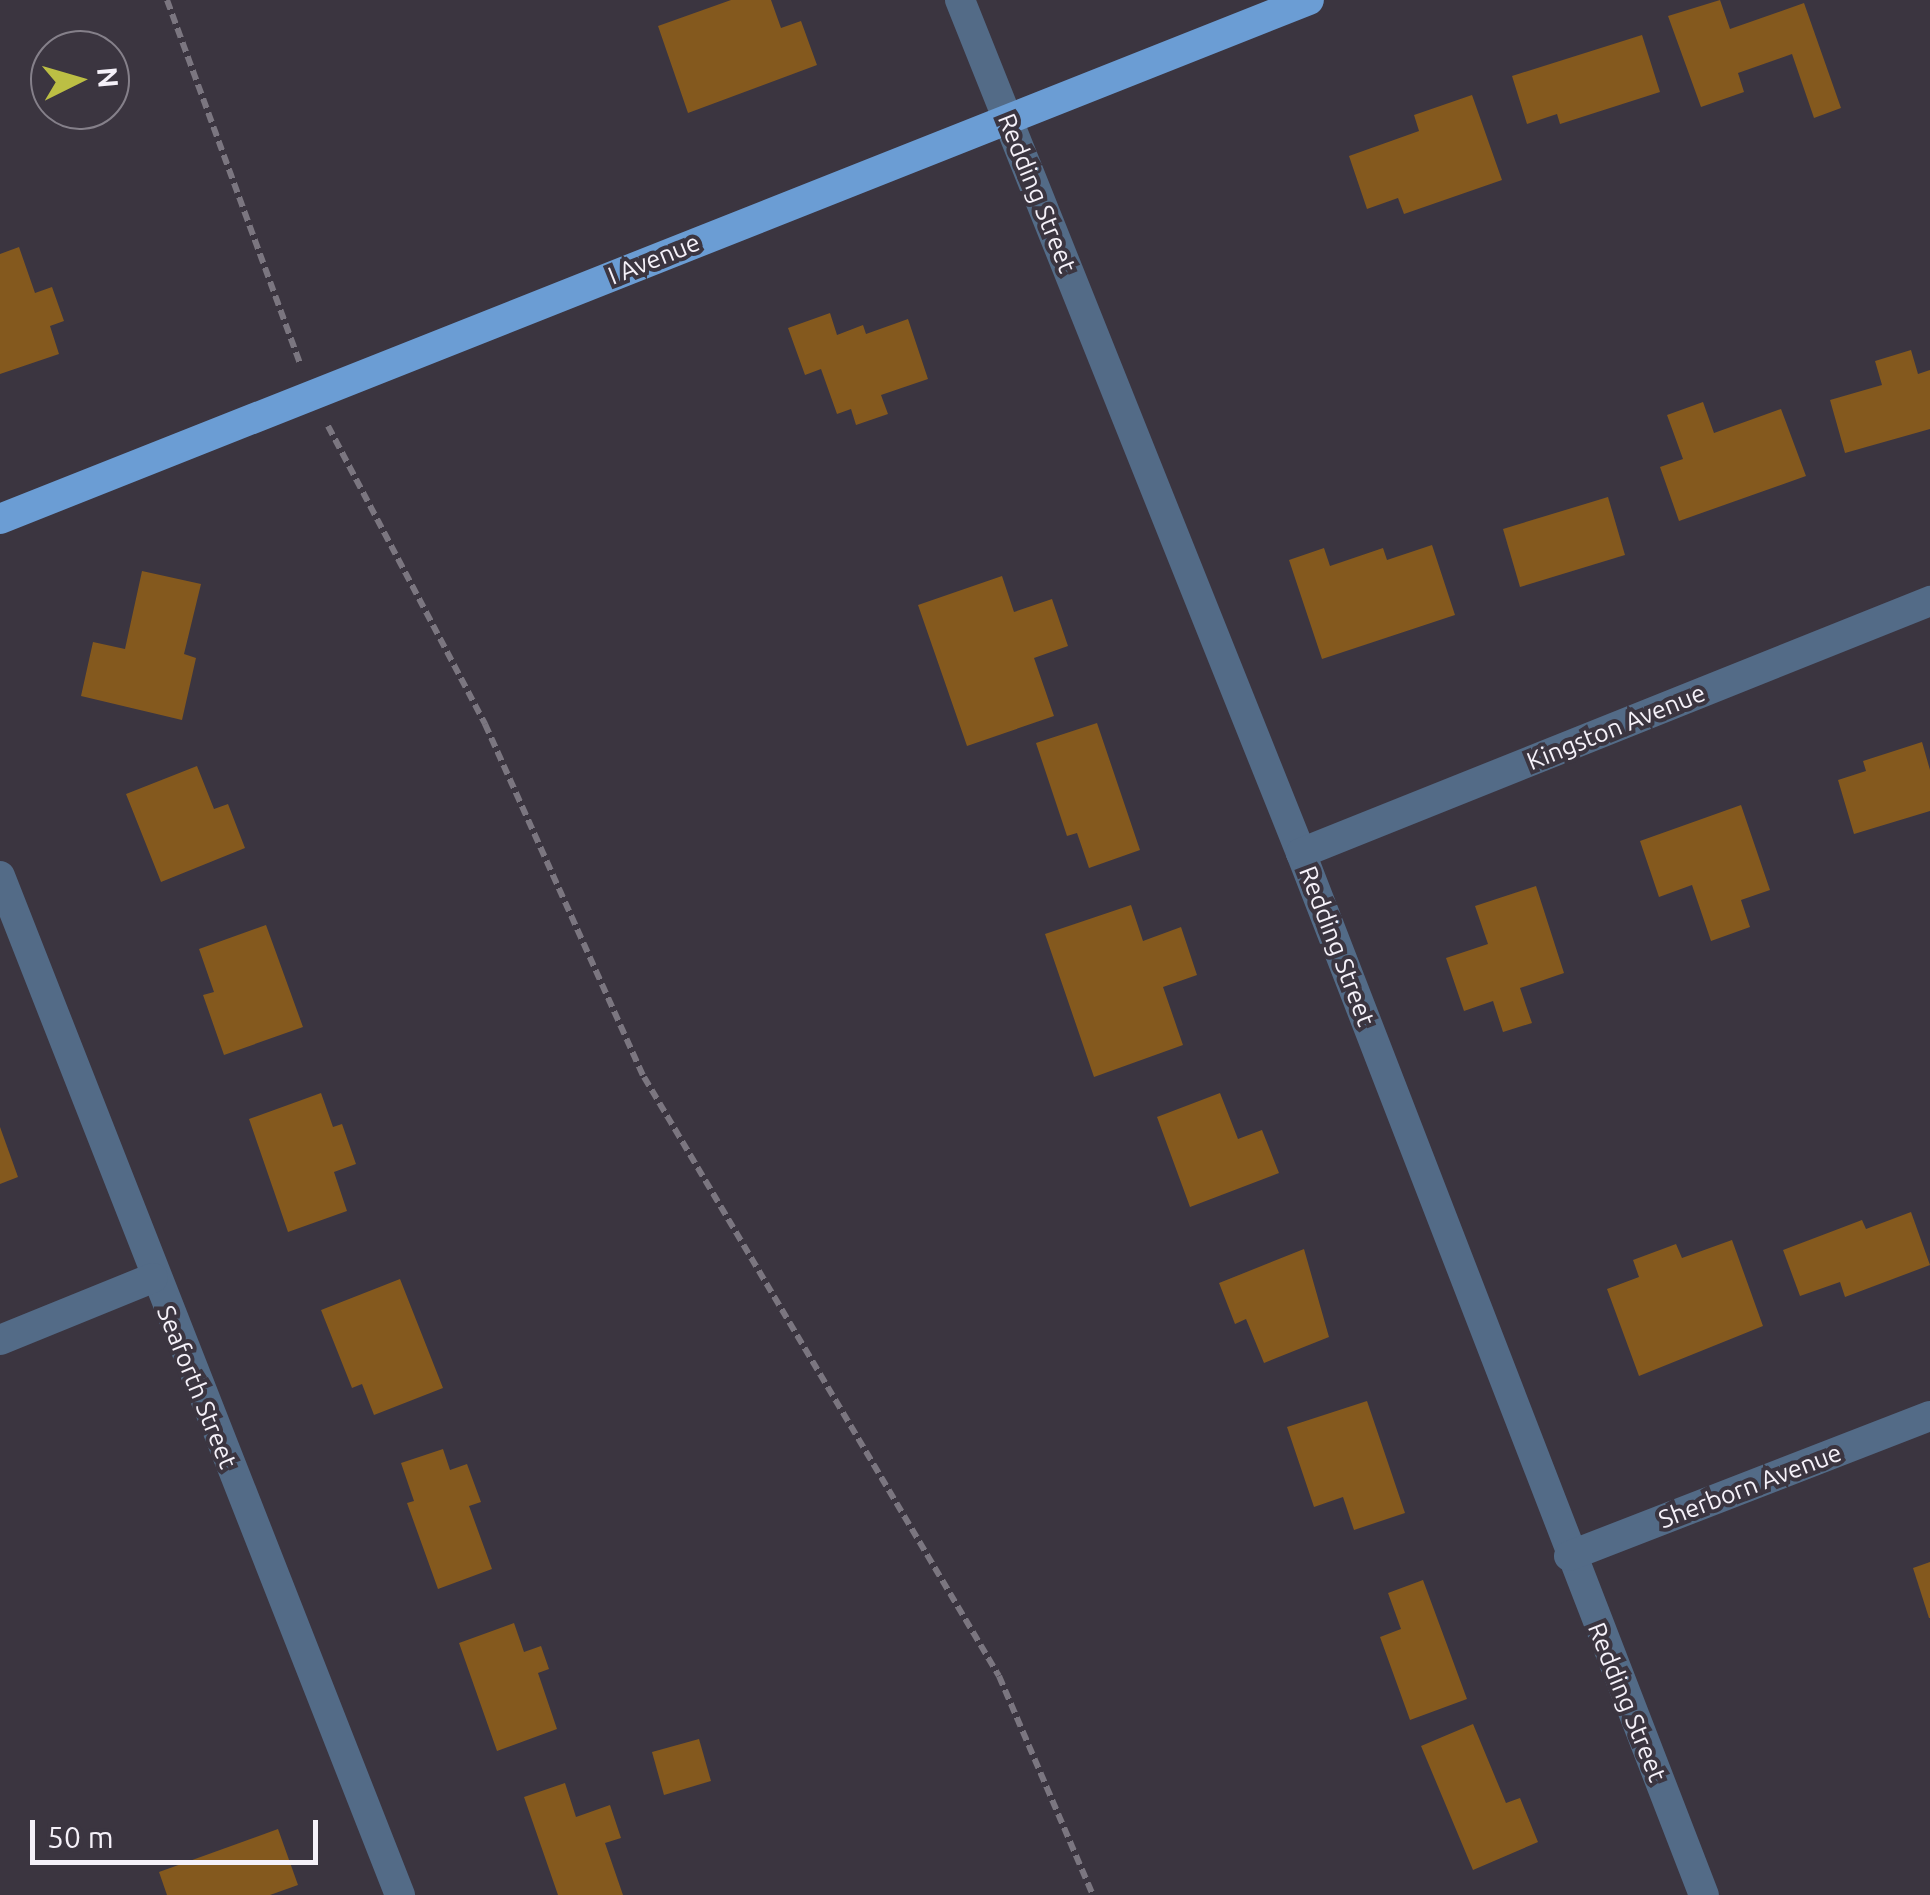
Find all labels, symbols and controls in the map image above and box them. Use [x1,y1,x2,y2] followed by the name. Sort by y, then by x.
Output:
[30,30,130,130] north arrow
[92,66,125,89] text: N
[991,109,1083,277] street label: Redding Street
[604,227,704,291] street label: I Avenue
[1522,678,1710,776] street label: Kingston Avenue
[1293,862,1381,1030] street label: Redding Street
[151,1301,243,1473] street label: Seaforth Street
[1654,1437,1846,1535] street label: Sherborn Avenue
[1581,1618,1673,1786] street label: Redding Street
[35,1800,322,1862] scale bar
[47,1820,114,1854] text: 50 m

